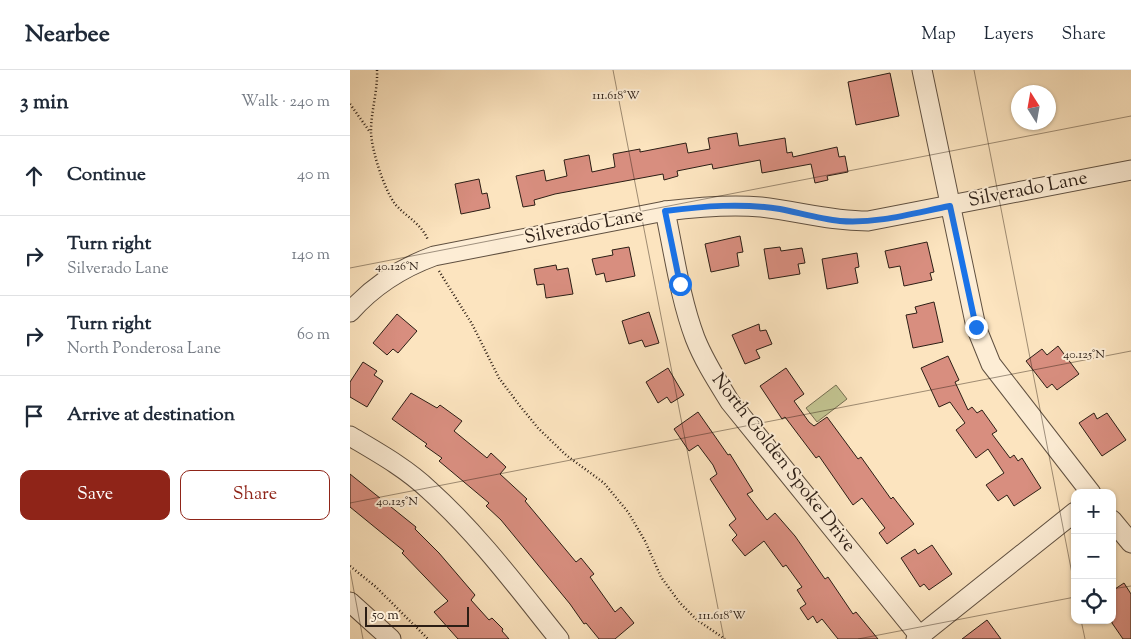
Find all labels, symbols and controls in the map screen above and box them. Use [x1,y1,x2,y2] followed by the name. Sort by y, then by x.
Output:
[25,18,110,52] text: Nearbee
[921,22,956,48] text: Map
[984,22,1034,48] text: Layers
[1062,22,1106,48] text: Share
[1011,85,1056,130] north arrow
[592,87,640,105] text: 111.618°W
[20,88,69,118] text: 3 min
[241,91,330,114] text: Walk · 240 m
[20,162,48,190] icon: ahead
[67,162,146,189] text: Continue
[297,164,330,187] text: 40 m
[966,165,1090,215] street label: Silverado Lane
[522,202,646,252] street label: Silverado Lane
[67,231,151,258] text: Turn right
[20,242,48,270] icon: right
[292,244,330,267] text: 140 m
[67,258,169,281] text: Silverado Lane
[375,258,419,276] text: 40.126°N
[669,273,692,296] route start
[67,311,151,338] text: Turn right
[965,316,988,339] route end
[20,322,48,350] icon: right
[297,324,330,347] text: 60 m
[67,338,221,361] text: North Ponderosa Lane
[1063,346,1105,364] text: 40.125°N
[704,368,862,558] street label: North Golden Spoke Drive
[20,402,48,430] icon: arrive
[67,402,235,429] text: Arrive at destination
[20,470,170,520] button: Save
[180,470,330,520] button: Share
[1071,489,1116,624] map controls
[1071,489,1116,534] button: +
[376,493,418,511] text: 40.125°N
[1071,534,1116,579] button: −
[1071,579,1116,624] button: locate
[365,604,469,627] scale bar
[372,606,399,626] text: 50 m
[698,607,746,625] text: 111.618°W

